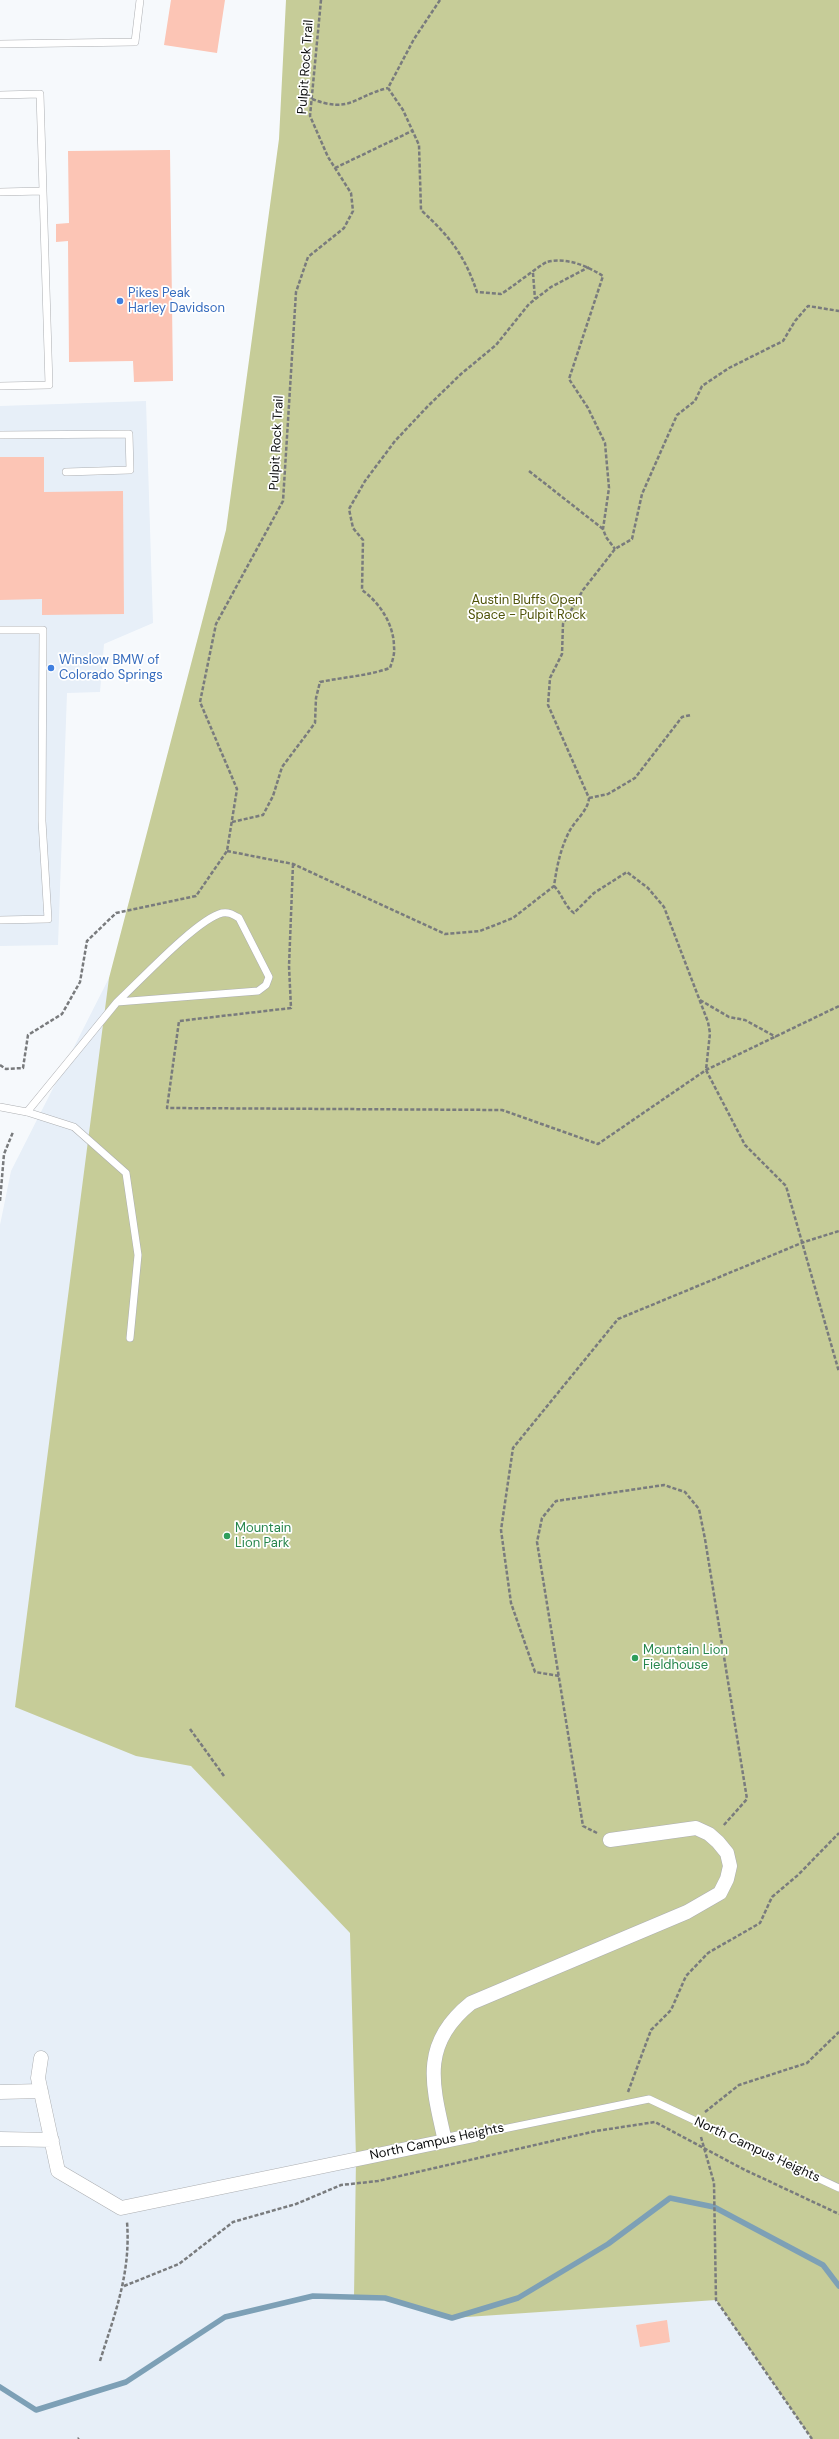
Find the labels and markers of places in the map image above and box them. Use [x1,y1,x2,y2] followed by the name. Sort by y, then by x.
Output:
[128,286,225,317] place label: Pikes Peak Harley Davidson
[115,296,125,306] marker: Pikes Peak Harley Davidson
[59,653,163,684] place label: Winslow BMW of Colorado Springs
[46,663,56,673] marker: Winslow BMW of Colorado Springs
[235,1521,291,1552] place label: Mountain Lion Park
[222,1531,232,1541] marker: Mountain Lion Park
[643,1643,728,1674] place label: Mountain Lion Fieldhouse
[630,1653,640,1663] marker: Mountain Lion Fieldhouse

